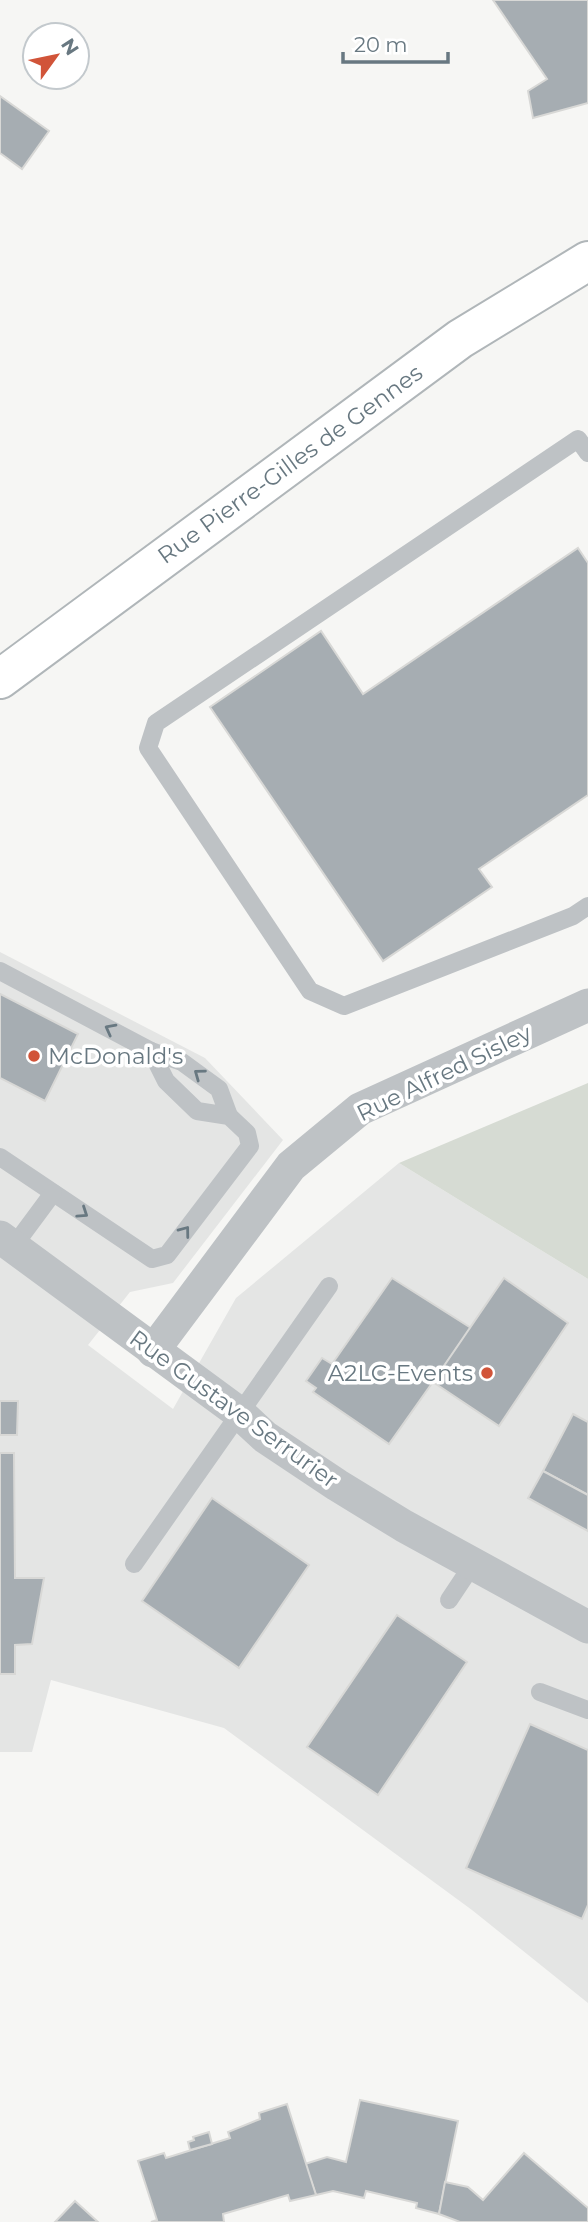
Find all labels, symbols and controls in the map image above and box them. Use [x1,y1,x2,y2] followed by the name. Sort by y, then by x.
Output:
[21,21,91,91] north arrow
[343,21,448,65] scale bar
[354,32,408,57] text: 20 m
[56,34,84,60] text: N
[152,358,428,570] street label: Rue Pierre-Gilles de Gennes
[352,1018,536,1127] street label: Rue Alfred Sisley
[105,1024,117,1037] one-way arrow
[48,1042,183,1070] place label: McDonald's
[26,1048,42,1064] marker: McDonald's
[194,1070,207,1083] one-way arrow
[75,1205,88,1217] one-way arrow
[176,1226,189,1239] one-way arrow
[124,1324,344,1494] street label: Rue Gustave Serrurier
[328,1359,473,1387] place label: A2LC-Events
[479,1365,495,1381] marker: A2LC-Events

